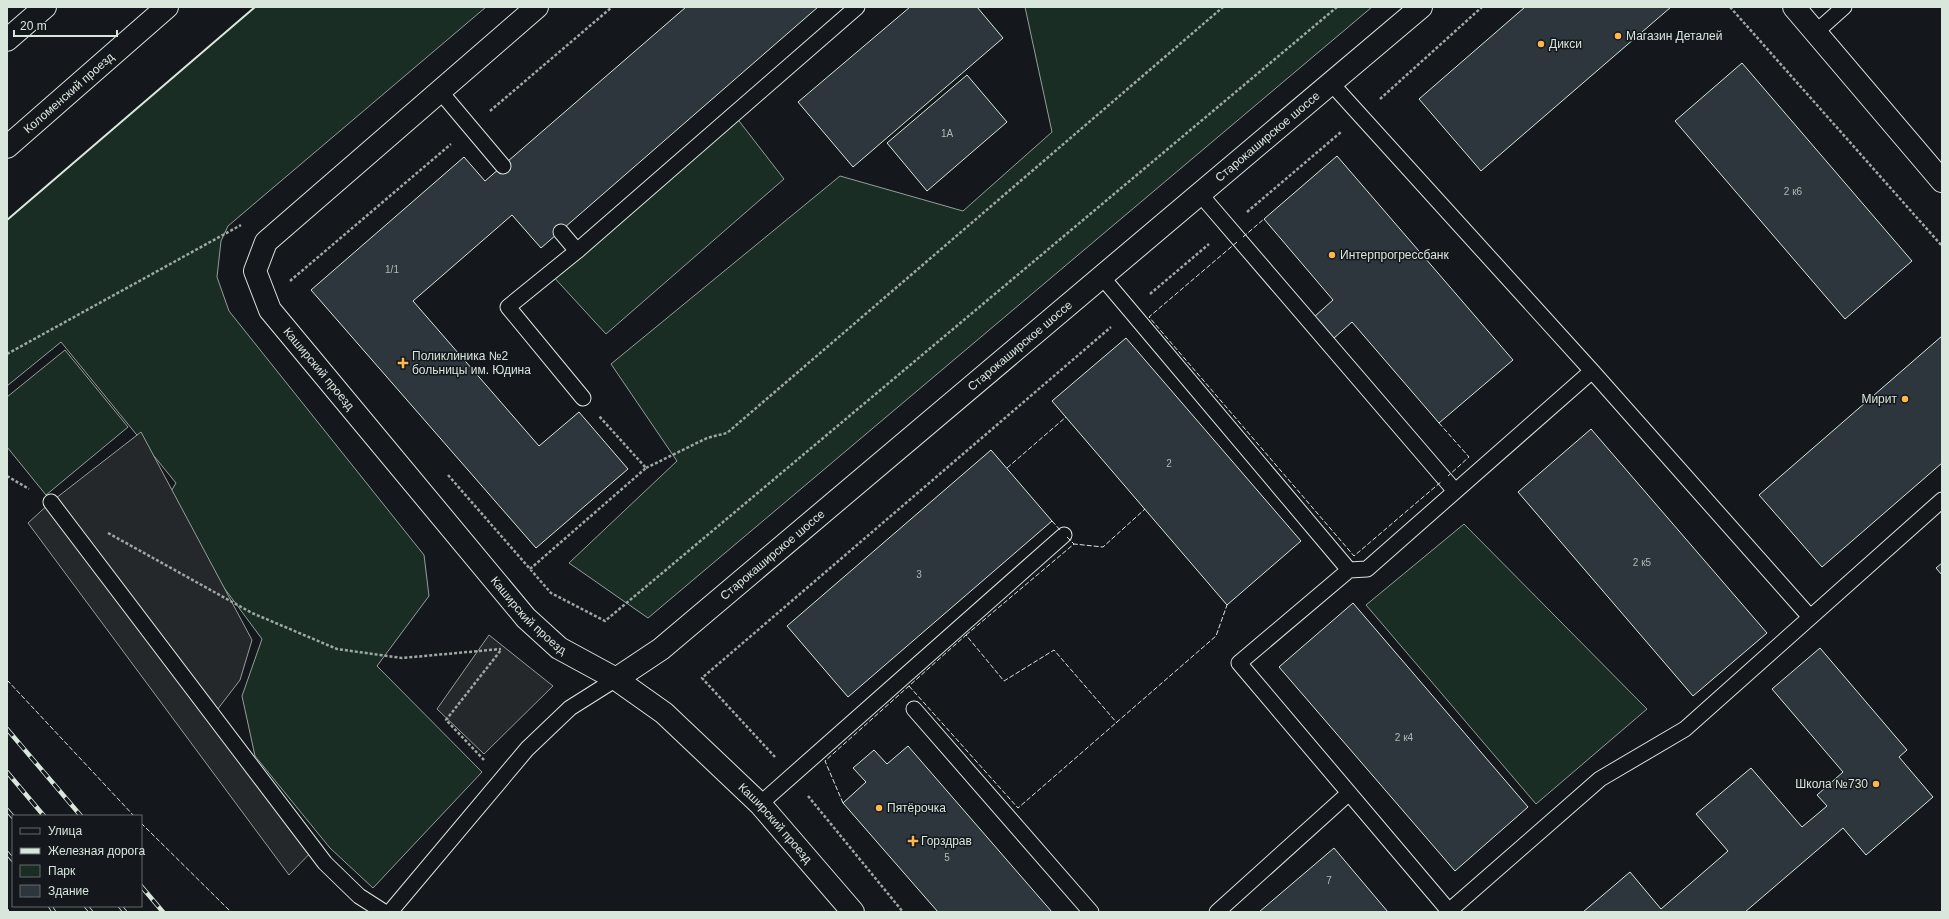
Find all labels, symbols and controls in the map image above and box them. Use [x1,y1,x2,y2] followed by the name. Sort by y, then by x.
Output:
[14,12,117,38] scale bar
[20,19,47,33] text: 20 m
[1626,29,1722,43] place label: Магазин Деталей
[1613,31,1623,41] marker: Магазин Деталей
[1549,37,1582,51] place label: Дикси
[1536,39,1546,49] marker: Дикси
[21,50,117,136] street label: Коломенский проезд
[1212,88,1323,185] street label: Старокаширское шоссе
[941,128,953,139] house number: 1А
[1784,186,1803,197] house number: 2 к6
[1340,248,1449,262] place label: Интерпрогрессбанк
[1327,250,1337,260] marker: Интерпрогрессбанк
[385,264,399,275] house number: 1/1
[965,297,1075,394] street label: Старокаширское шоссе
[281,325,357,413] street label: Каширский проезд
[412,349,531,377] place label: Поликлиника №2 больницы им. Юдина
[397,357,409,369] marker: Поликлиника №2 больницы им. Юдина
[1861,392,1897,406] place label: Мирит
[1900,394,1910,404] marker: Мирит
[1166,458,1172,469] house number: 2
[717,507,828,603] street label: Старокаширское шоссе
[1633,557,1652,568] house number: 2 к5
[916,569,922,580] house number: 3
[488,574,569,658] street label: Каширский проезд
[1395,732,1414,743] house number: 2 к4
[1795,777,1868,791] place label: Школа №730
[1871,779,1881,789] marker: Школа №730
[735,780,815,866] street label: Каширский проезд
[887,801,946,815] place label: Пятёрочка
[874,803,884,813] marker: Пятёрочка
[12,815,142,907] legend
[48,824,82,838] text: Улица
[921,834,972,848] place label: Горздрав
[908,836,918,846] marker: Горздрав
[48,844,145,858] text: Железная дорога
[944,852,950,863] house number: 5
[48,864,76,878] text: Парк
[1326,875,1332,886] house number: 7
[48,884,89,898] text: Здание

